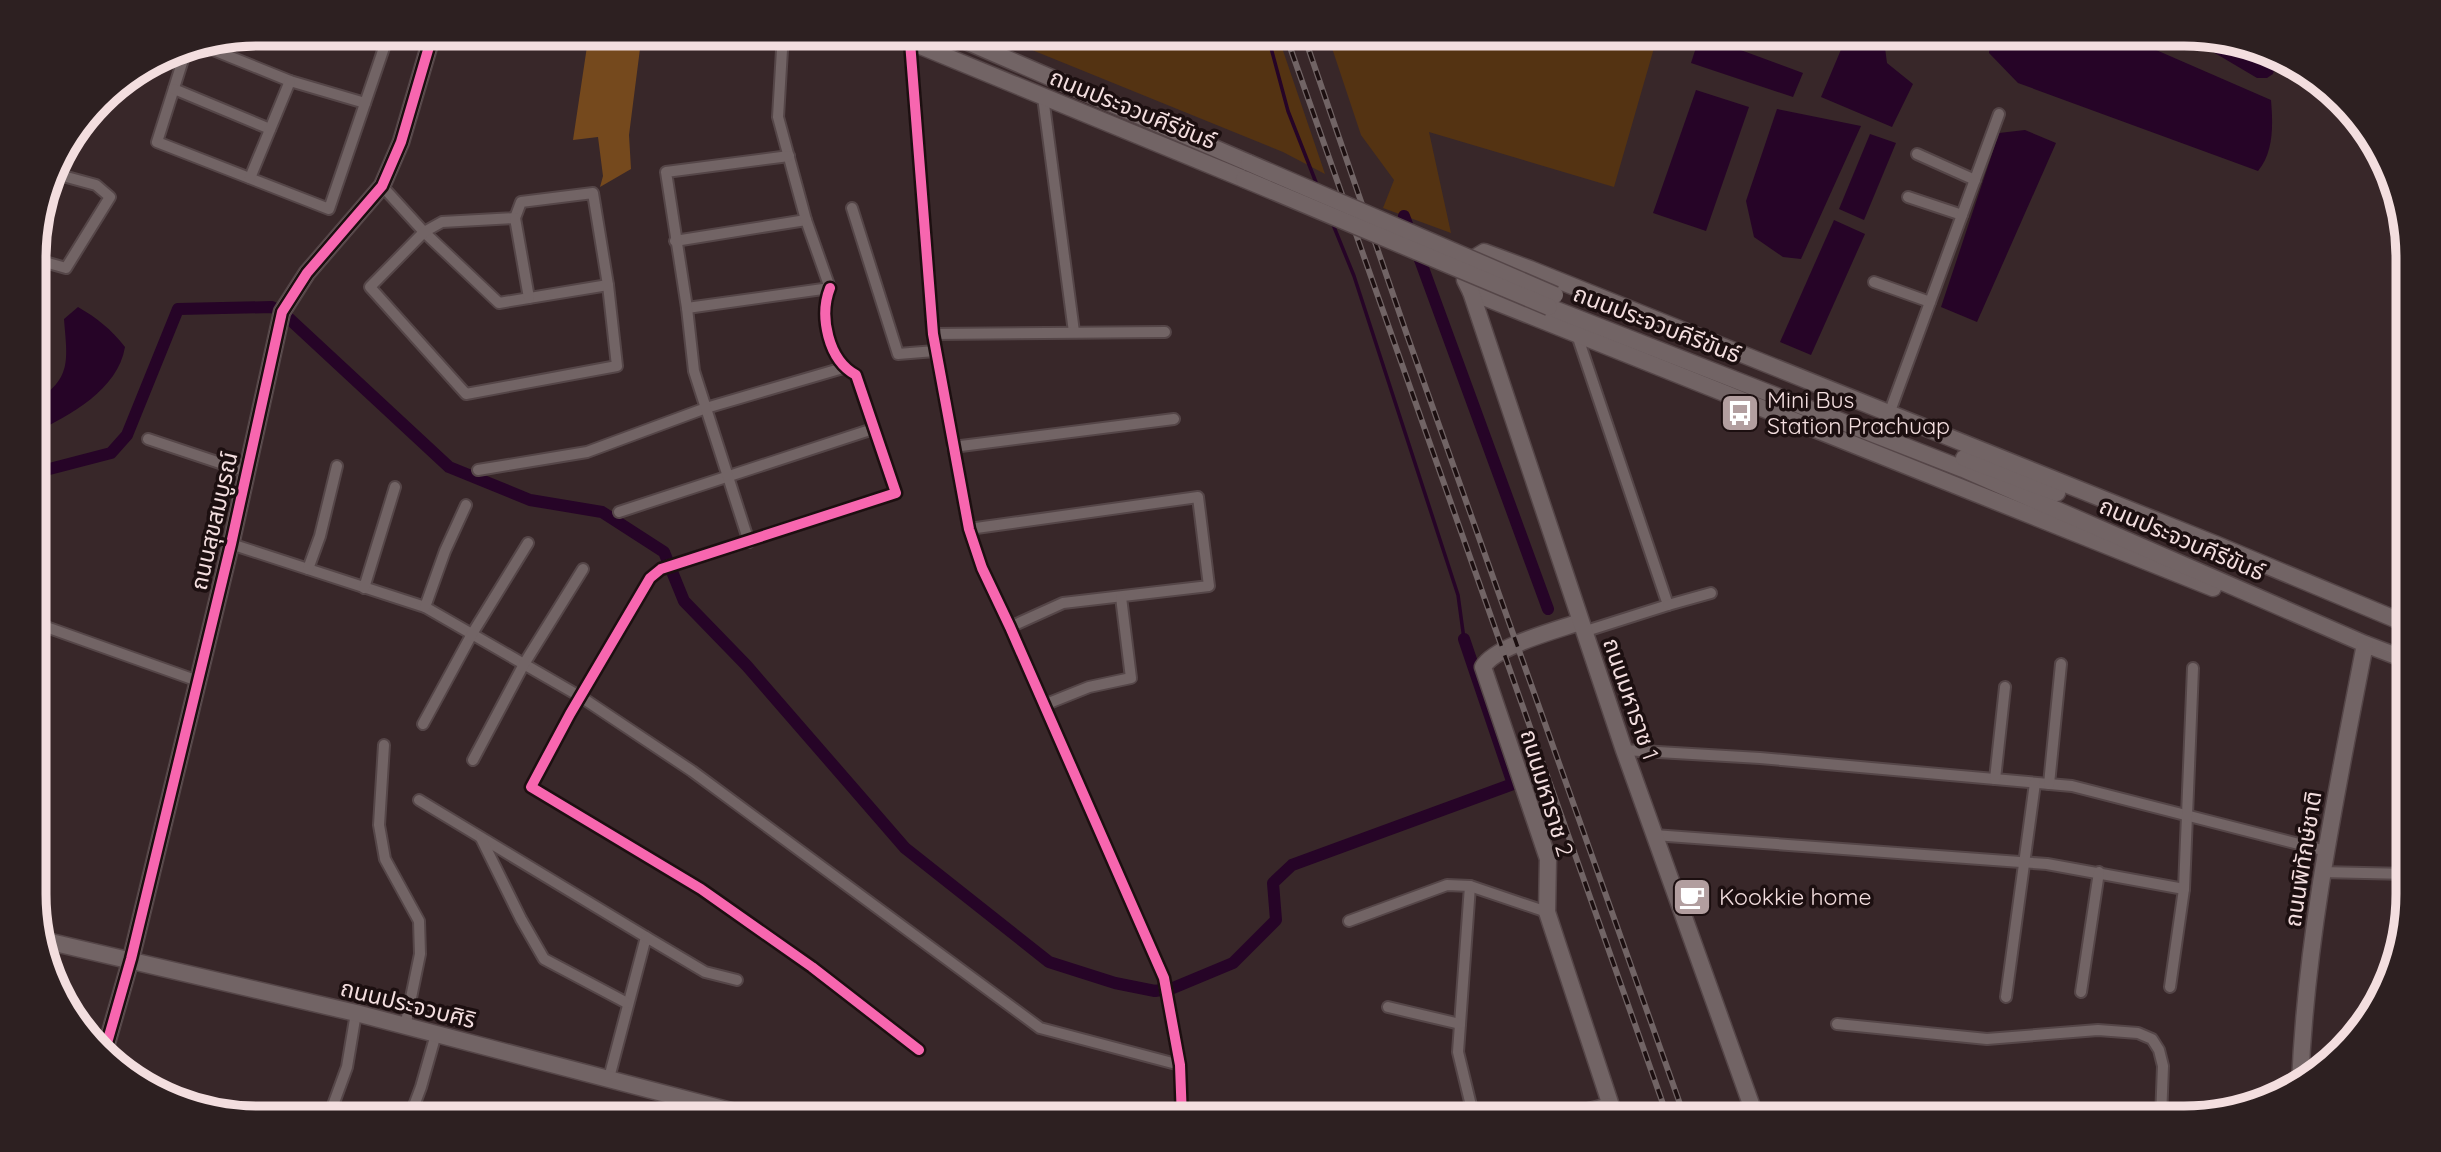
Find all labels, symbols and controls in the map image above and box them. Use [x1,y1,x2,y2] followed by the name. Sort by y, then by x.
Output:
[1046,62,1221,155] street label: ถนนประจวบคีรีขันธ์
[1569,278,1745,369] street label: ถนนประจวบคีรีขันธ์
[1767,385,1950,440] place label: Mini Bus Station Prachuap
[1719,392,1761,434] bus stop icon: Mini Bus Station Prachuap
[184,449,244,593] street label: ถนนสุขสมบูรณ์
[2095,491,2270,587] street label: ถนนประจวบคีรีขันธ์
[1597,634,1666,764] street label: ถนนมหาราช 1
[1514,726,1581,860] street label: ถนนมหาราช 2
[2277,789,2328,929] street label: ถนนพิทักษ์ชาติ
[1671,876,1713,918] cafe icon: Kookkie home
[1719,882,1871,911] place label: Kookkie home
[338,973,479,1034] street label: ถนนประจวบศิริ

